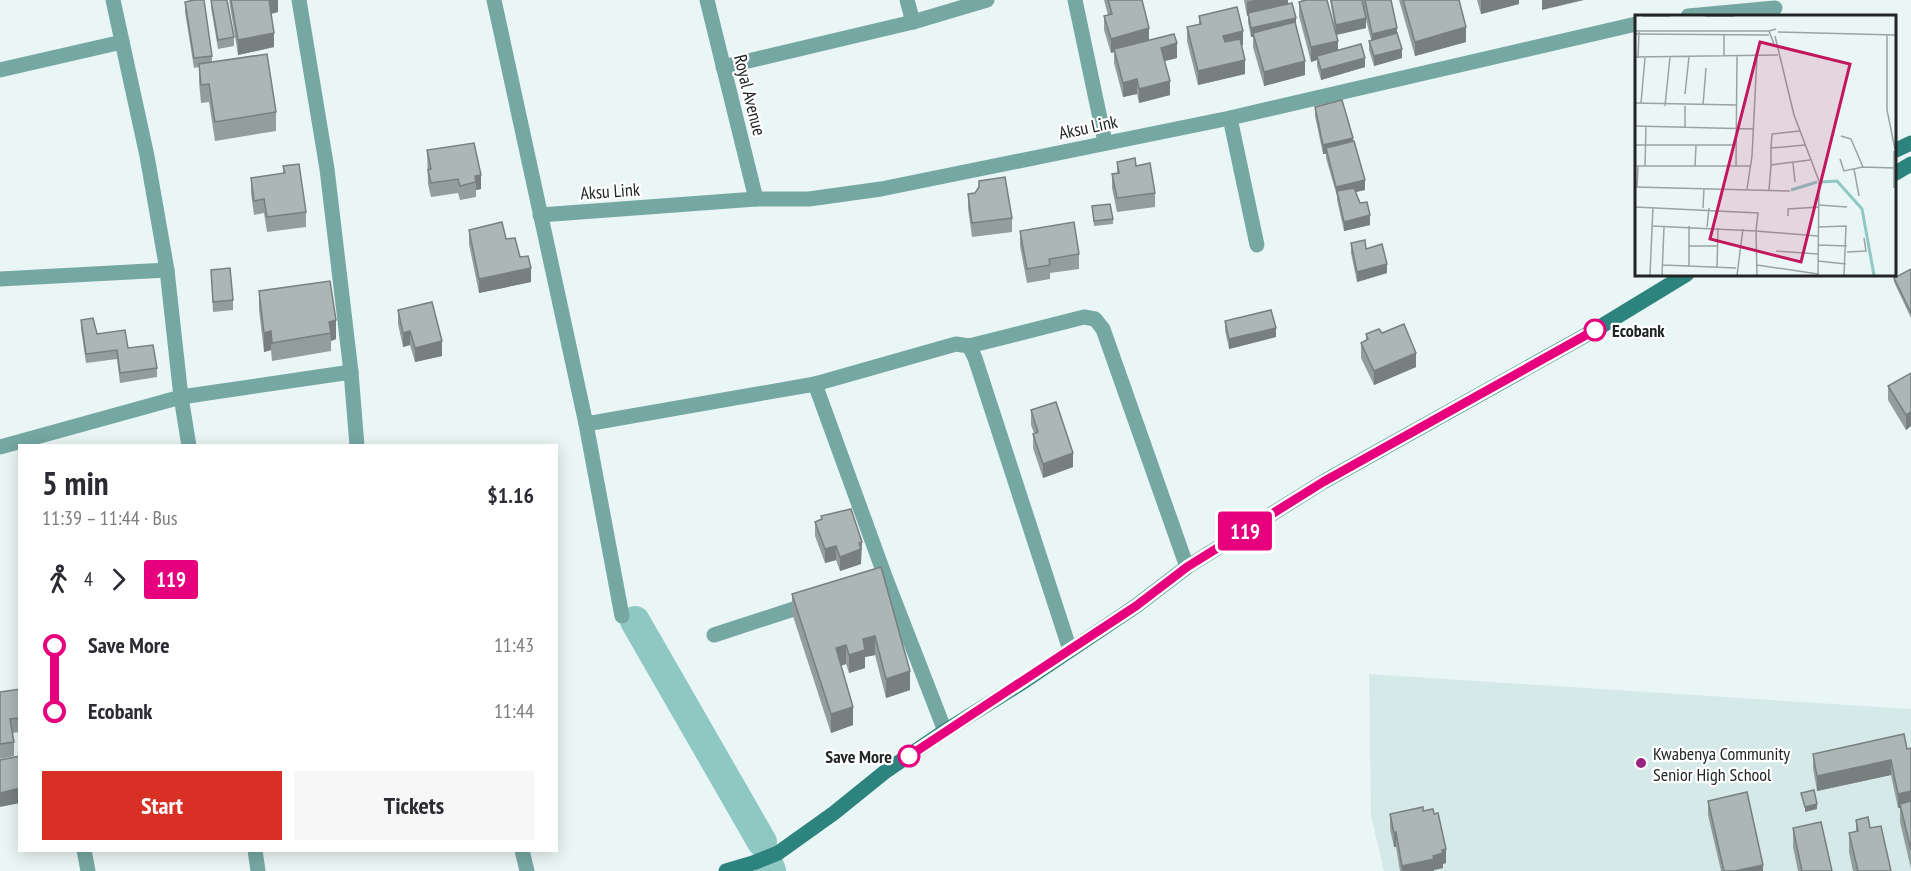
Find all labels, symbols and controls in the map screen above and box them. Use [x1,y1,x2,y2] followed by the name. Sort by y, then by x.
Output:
[1635,15,1896,276] inset map
[729,52,771,138] street label: Royal Avenue
[1057,110,1119,144] street label: Aksu Link
[580,177,640,205] street label: Aksu Link
[1584,319,1606,341] marker: Ecobank
[1612,319,1665,342] place label: Ecobank
[42,461,109,504] text: 5 min
[487,481,534,509] text: $1.16
[42,505,177,531] text: 11:39 – 11:44 · Bus
[1210,512,1280,550] line badge: 119
[1230,518,1260,545] text: 119
[42,563,75,596] icon: walk
[102,563,135,596] icon: forward
[84,566,93,592] text: 4
[156,566,186,593] text: 119
[88,631,170,659] text: Save More
[494,632,534,658] text: 11:43
[88,697,152,725] text: Ecobank
[494,698,534,724] text: 11:44
[1653,742,1790,786] place label: Kwabenya Community Senior High School
[825,745,892,768] place label: Save More
[898,745,920,767] marker: Save More
[1634,756,1648,770] marker: Kwabenya Community Senior High School
[42,771,282,840] button: Start
[294,771,534,840] button: Tickets

